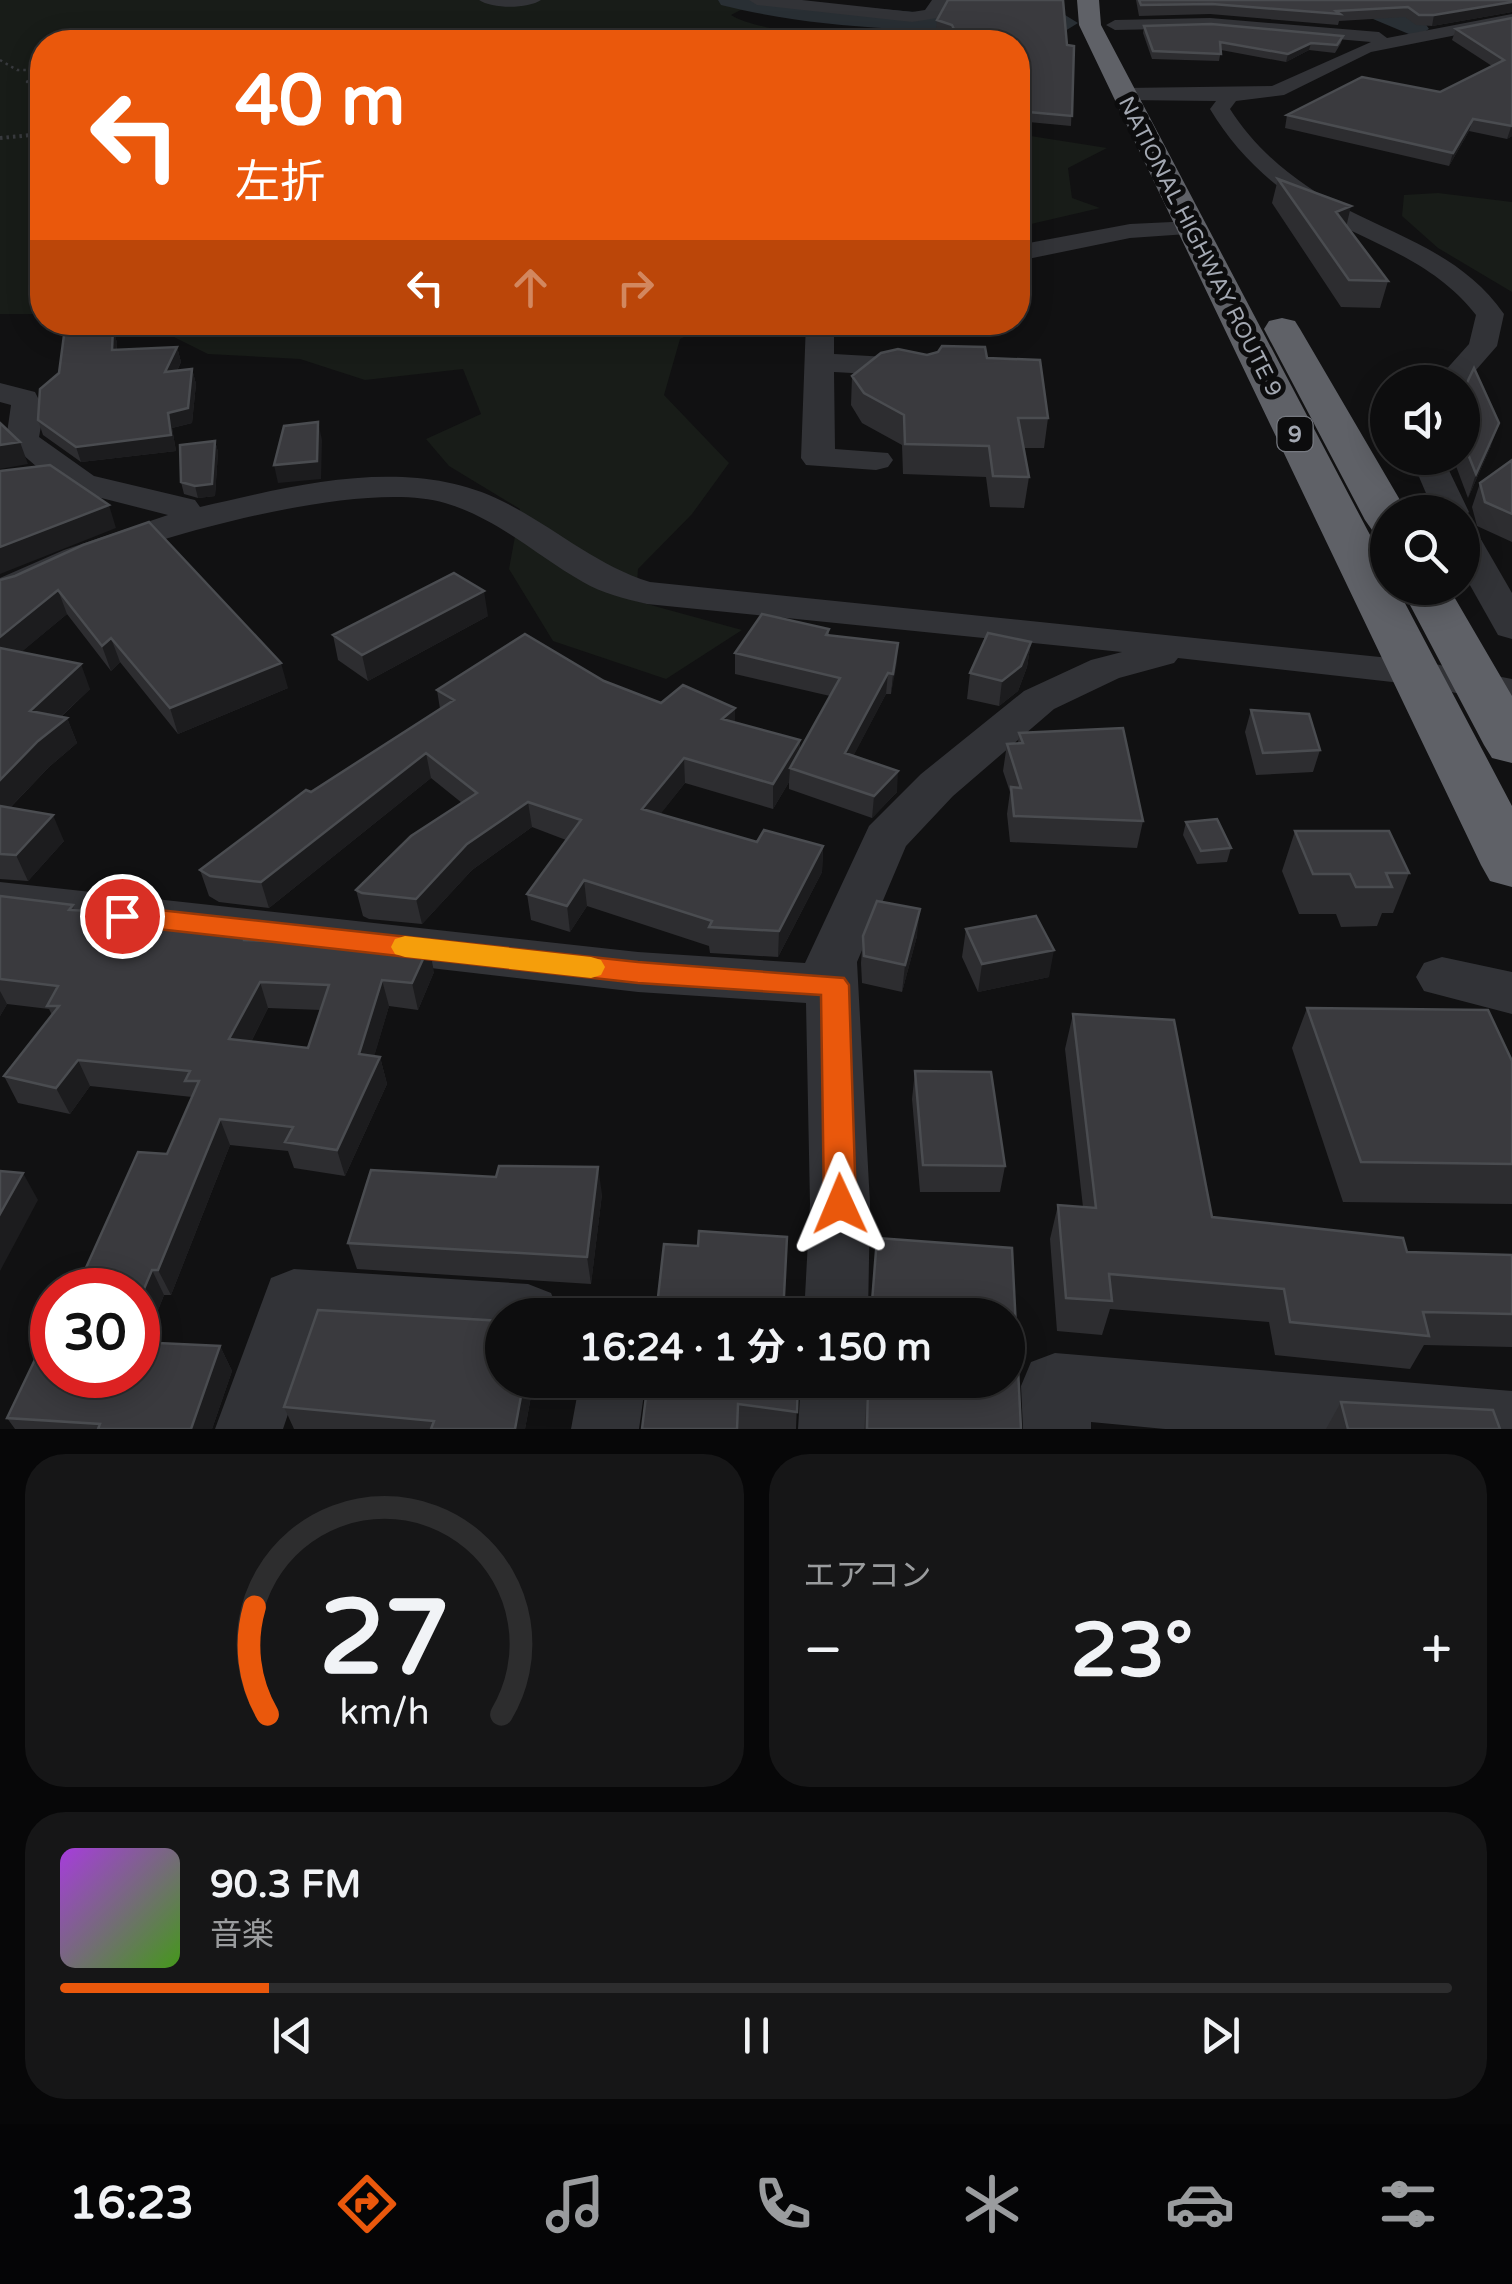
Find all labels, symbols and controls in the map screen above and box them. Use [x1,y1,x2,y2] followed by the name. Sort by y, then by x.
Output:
[235,60,405,144] text: 40 m
[70,70,200,200] icon: left
[1113,92,1287,401] street label: NATIONAL HIGHWAY ROUTE 9
[235,156,325,210] text: 左折
[398,260,453,315] icon: left
[503,260,558,315] icon: ahead
[608,260,663,315] icon: right
[1370,365,1480,605] map controls
[1370,365,1480,475] button: sound
[1278,417,1312,451] road number: 9
[1370,495,1480,605] button: search
[80,874,165,959] pin
[95,889,150,944] icon: arrive
[788,1152,892,1256] position arrow
[30,1268,160,1398] speed limit sign: 30
[579,1325,931,1371] text: 16:24 · 1 分 · 150 m
[804,1557,932,1595] text: エアコン
[319,1577,450,1702] text: 27
[1071,1606,1193,1696] text: 23°
[804,1618,843,1684] text: −
[1421,1618,1452,1684] text: +
[339,1691,429,1734] text: km/h
[210,1862,361,1908] text: 90.3 FM
[210,1916,274,1954] text: 音楽
[265,2008,320,2063] icon: previous
[729,2008,784,2063] icon: pause
[1193,2008,1248,2063] icon: next
[332,2169,402,2239] icon: directions
[540,2169,610,2239] icon: music
[748,2169,818,2239] icon: phone
[957,2169,1027,2239] icon: climate
[1165,2169,1235,2239] icon: car
[1373,2169,1443,2239] icon: filters
[69,2177,194,2231] text: 16:23

